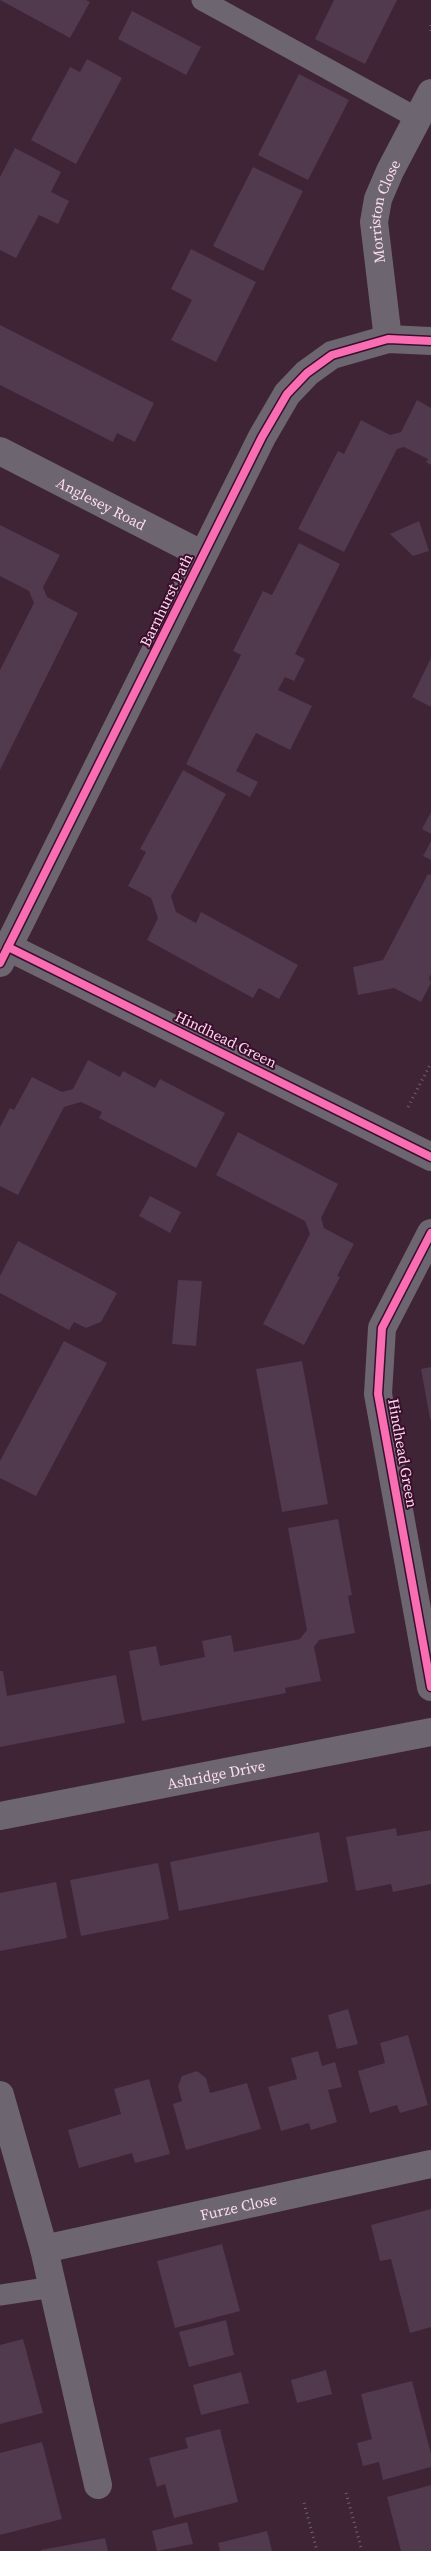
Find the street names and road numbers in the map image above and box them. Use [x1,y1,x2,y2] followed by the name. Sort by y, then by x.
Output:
[363,155,405,264] street label: Morriston Close
[53,471,150,535] street label: Anglesey Road
[134,550,198,650] street label: Barnhurst Path
[172,1005,280,1073] street label: Hindhead Green
[383,1397,423,1509] street label: Hindhead Green
[165,1754,267,1794] street label: Ashridge Drive
[198,2188,279,2225] street label: Furze Close

